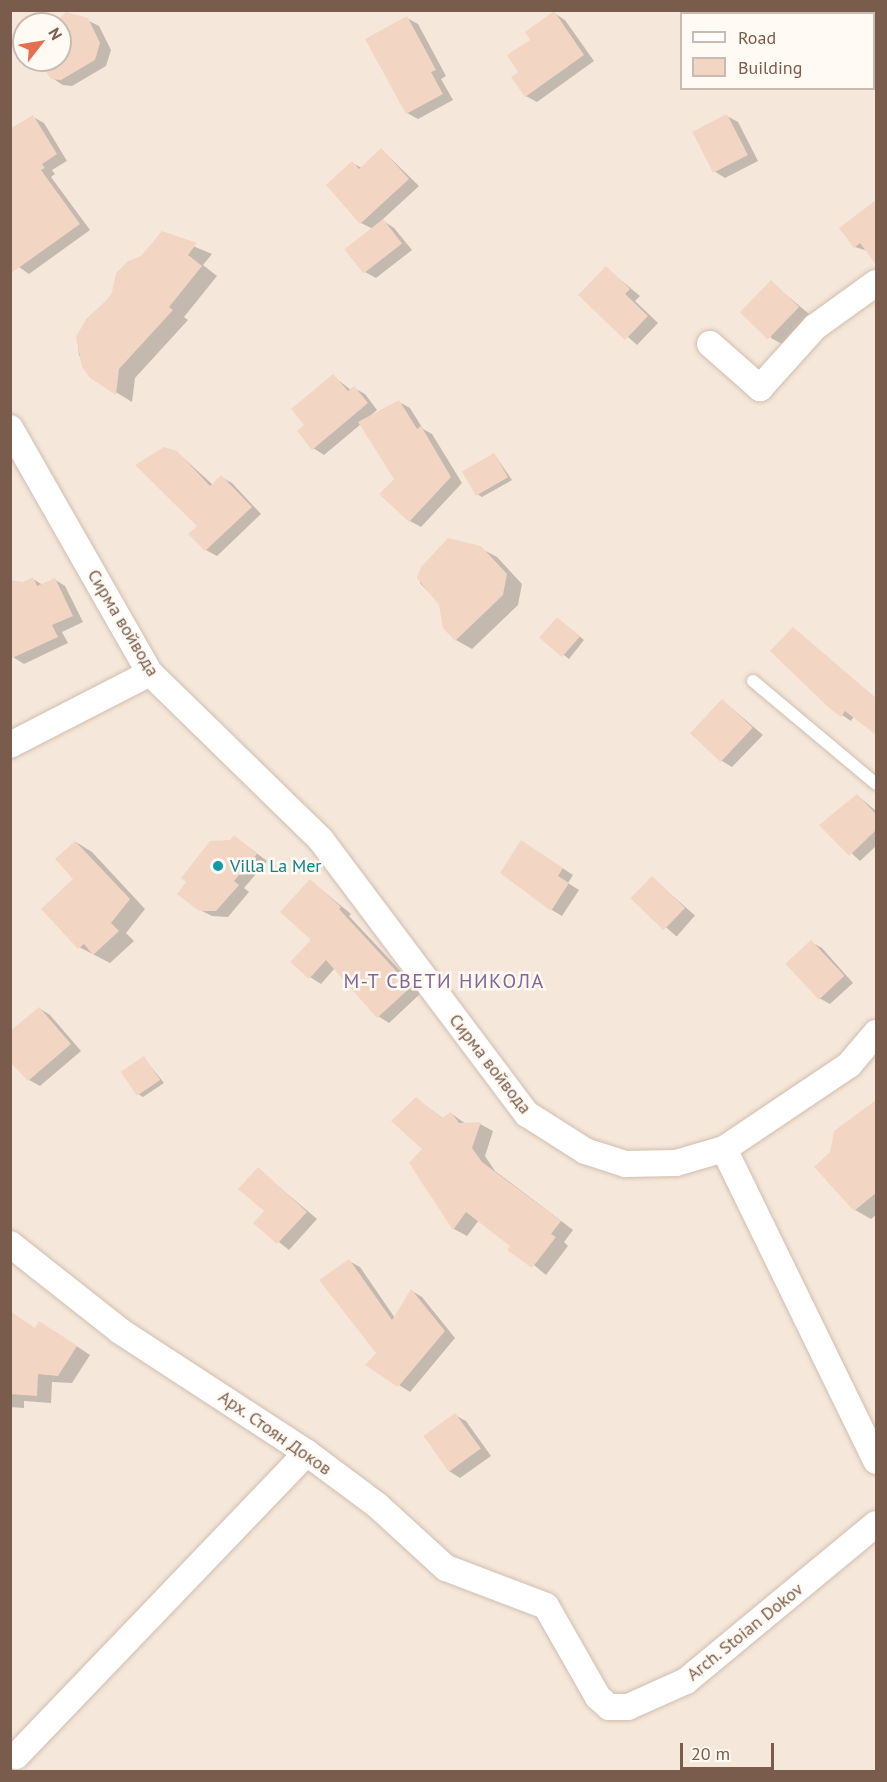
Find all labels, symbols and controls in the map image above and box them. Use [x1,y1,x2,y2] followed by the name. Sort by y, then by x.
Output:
[12,12,72,72] north arrow
[680,12,875,90] legend
[44,24,67,43] text: N
[738,26,776,49] text: Road
[738,56,802,79] text: Building
[83,566,163,680] street label: Сирма войвода
[230,855,321,877] place label: Villa La Mer
[211,859,225,873] marker: Villa La Mer
[343,969,545,993] district label: М-Т СВЕТИ НИКОЛА
[444,1010,536,1118] street label: Сирма войвода
[214,1385,336,1481] street label: Арх. Стоян Доков
[682,1578,808,1686] street label: Arch. Stoian Dokov
[683,1731,778,1769] scale bar
[691,1742,730,1765] text: 20 m

